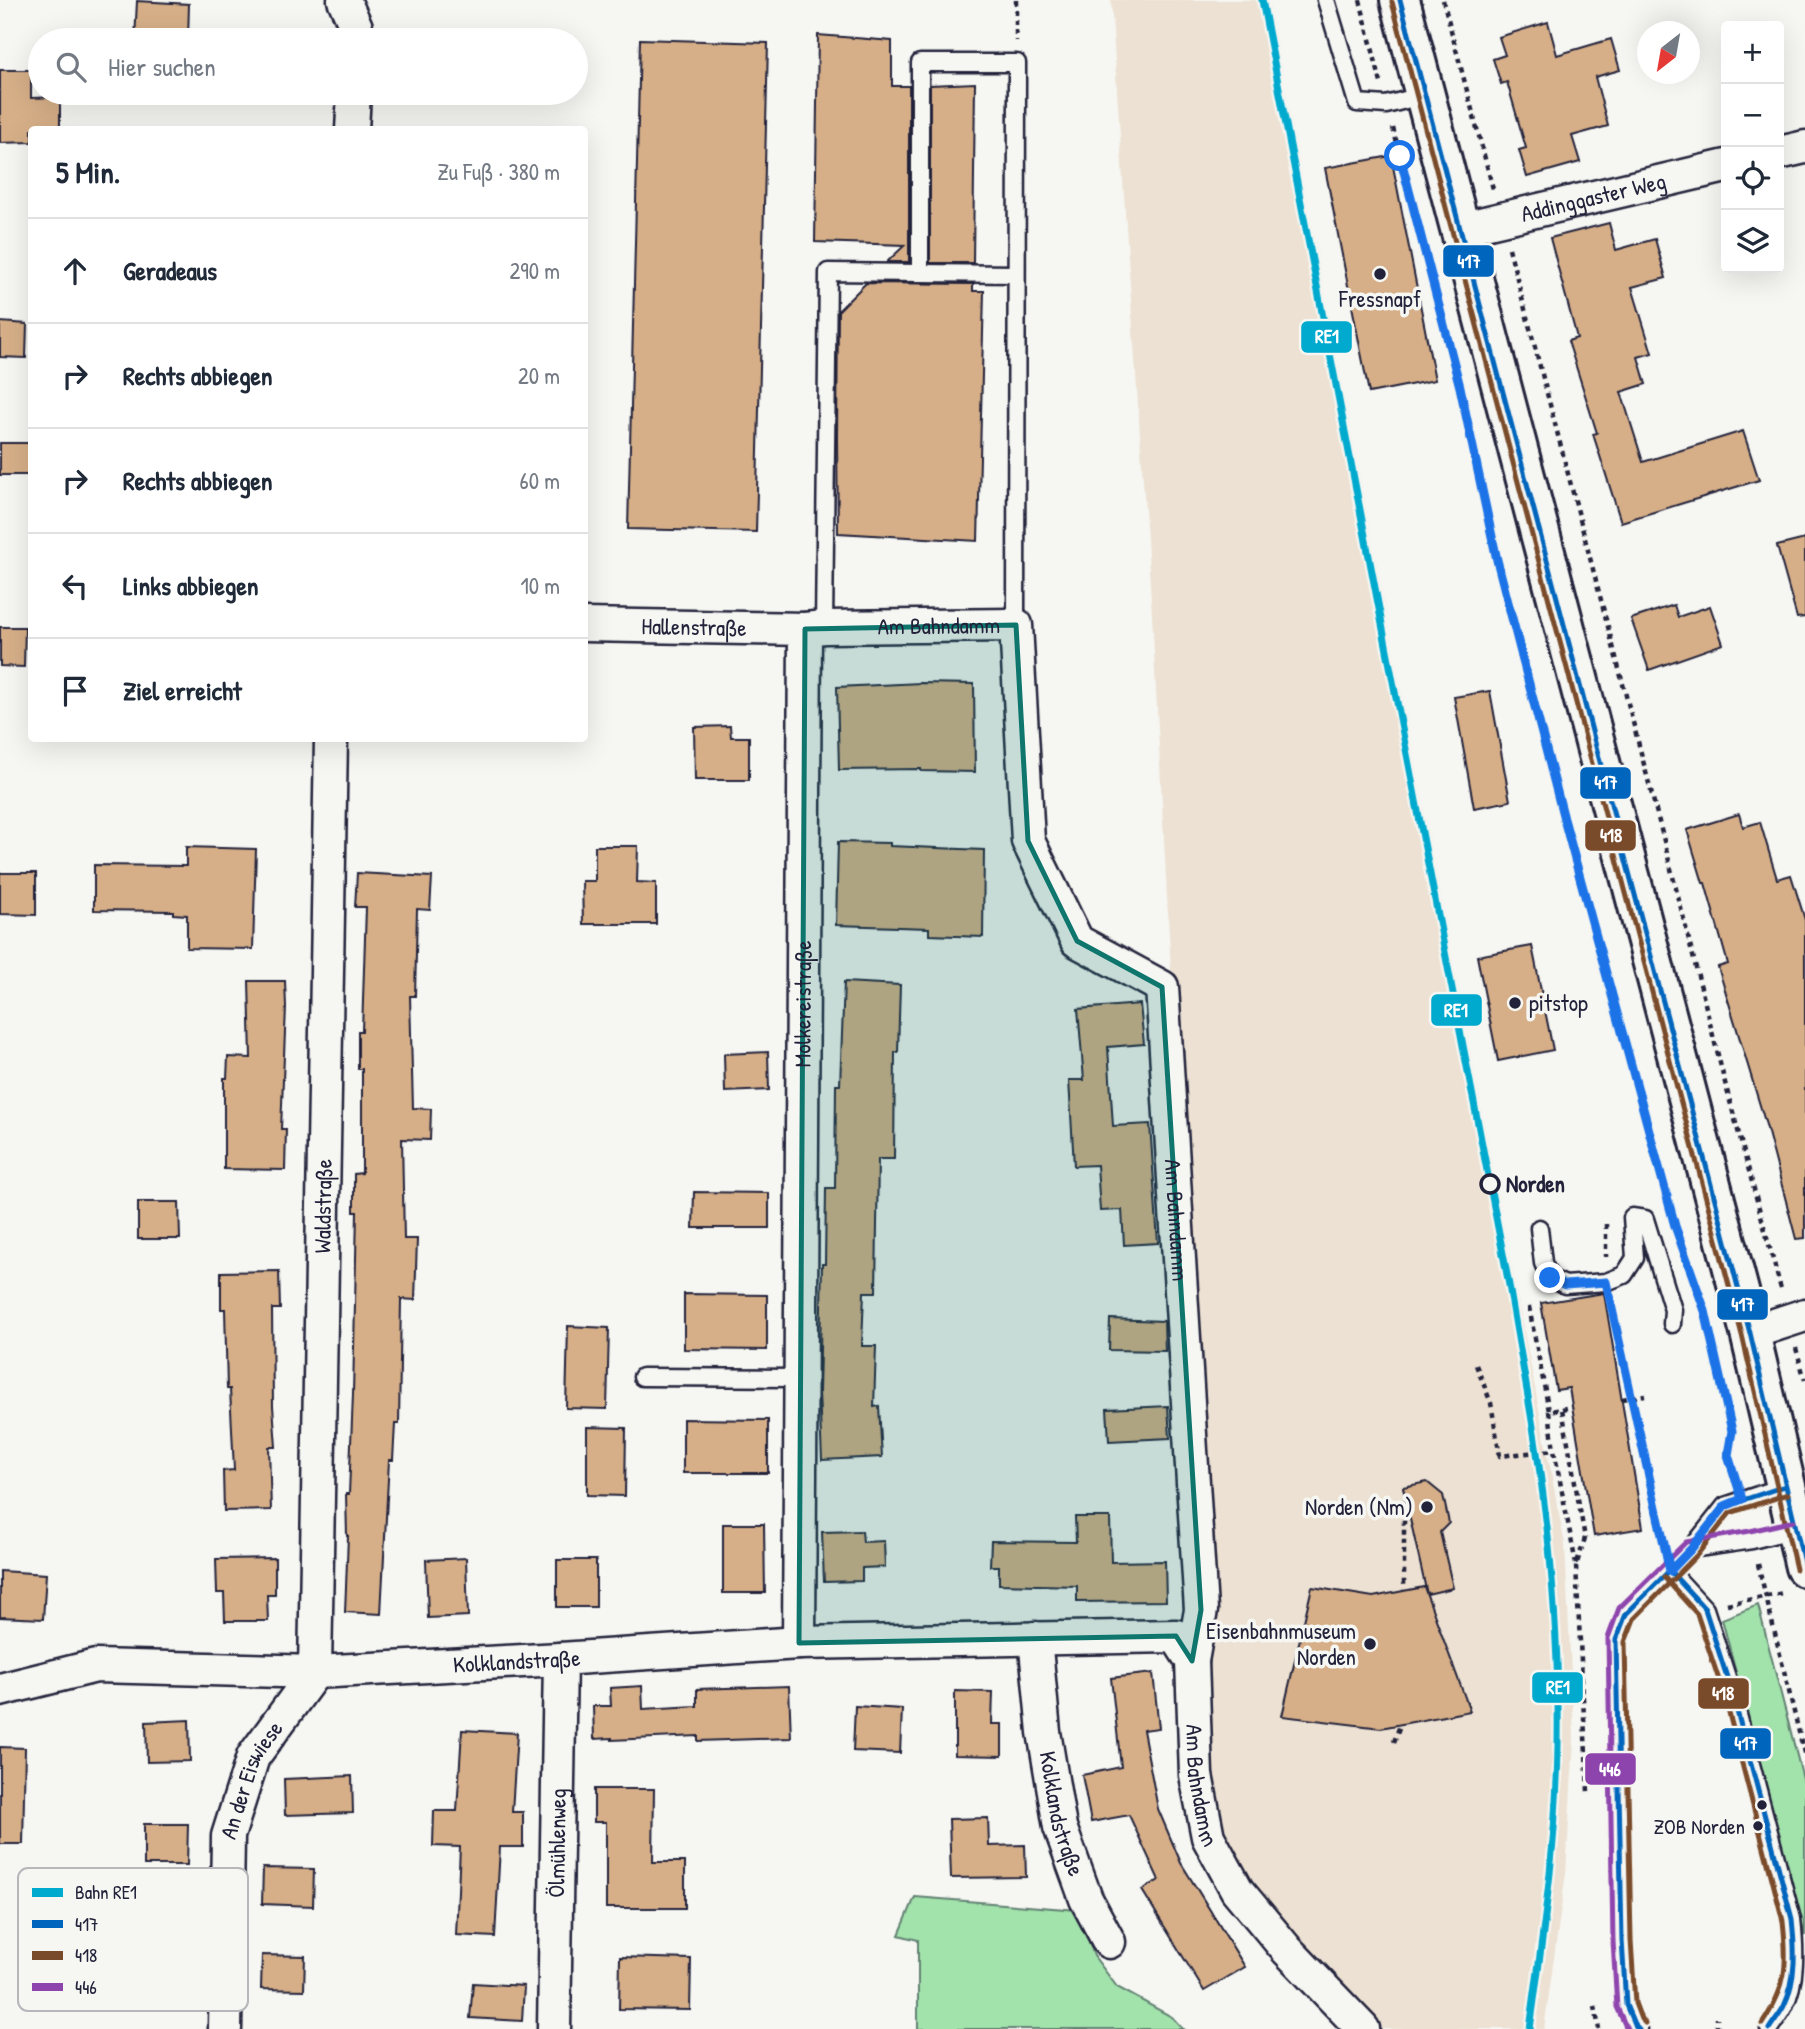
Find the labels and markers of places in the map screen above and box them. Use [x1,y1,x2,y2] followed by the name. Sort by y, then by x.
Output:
[1372,266,1388,282] marker: Fressnapf
[1338,283,1422,314] place label: Fressnapf
[1529,987,1588,1018] place label: pitstop
[1507,995,1523,1011] marker: pitstop
[1506,1168,1565,1199] place label: Norden
[1480,1174,1500,1194] marker: Norden
[1305,1491,1413,1522] place label: Norden (Nm)
[1419,1499,1435,1515] marker: Norden (Nm)
[1206,1615,1356,1672] place label: Eisenbahnmuseum Norden
[1362,1636,1378,1652] marker: Eisenbahnmuseum Norden
[1755,1798,1769,1812] unlabelled marker
[1653,1812,1745,1841] place label: ZOB Norden
[1751,1819,1765,1833] marker: ZOB Norden

